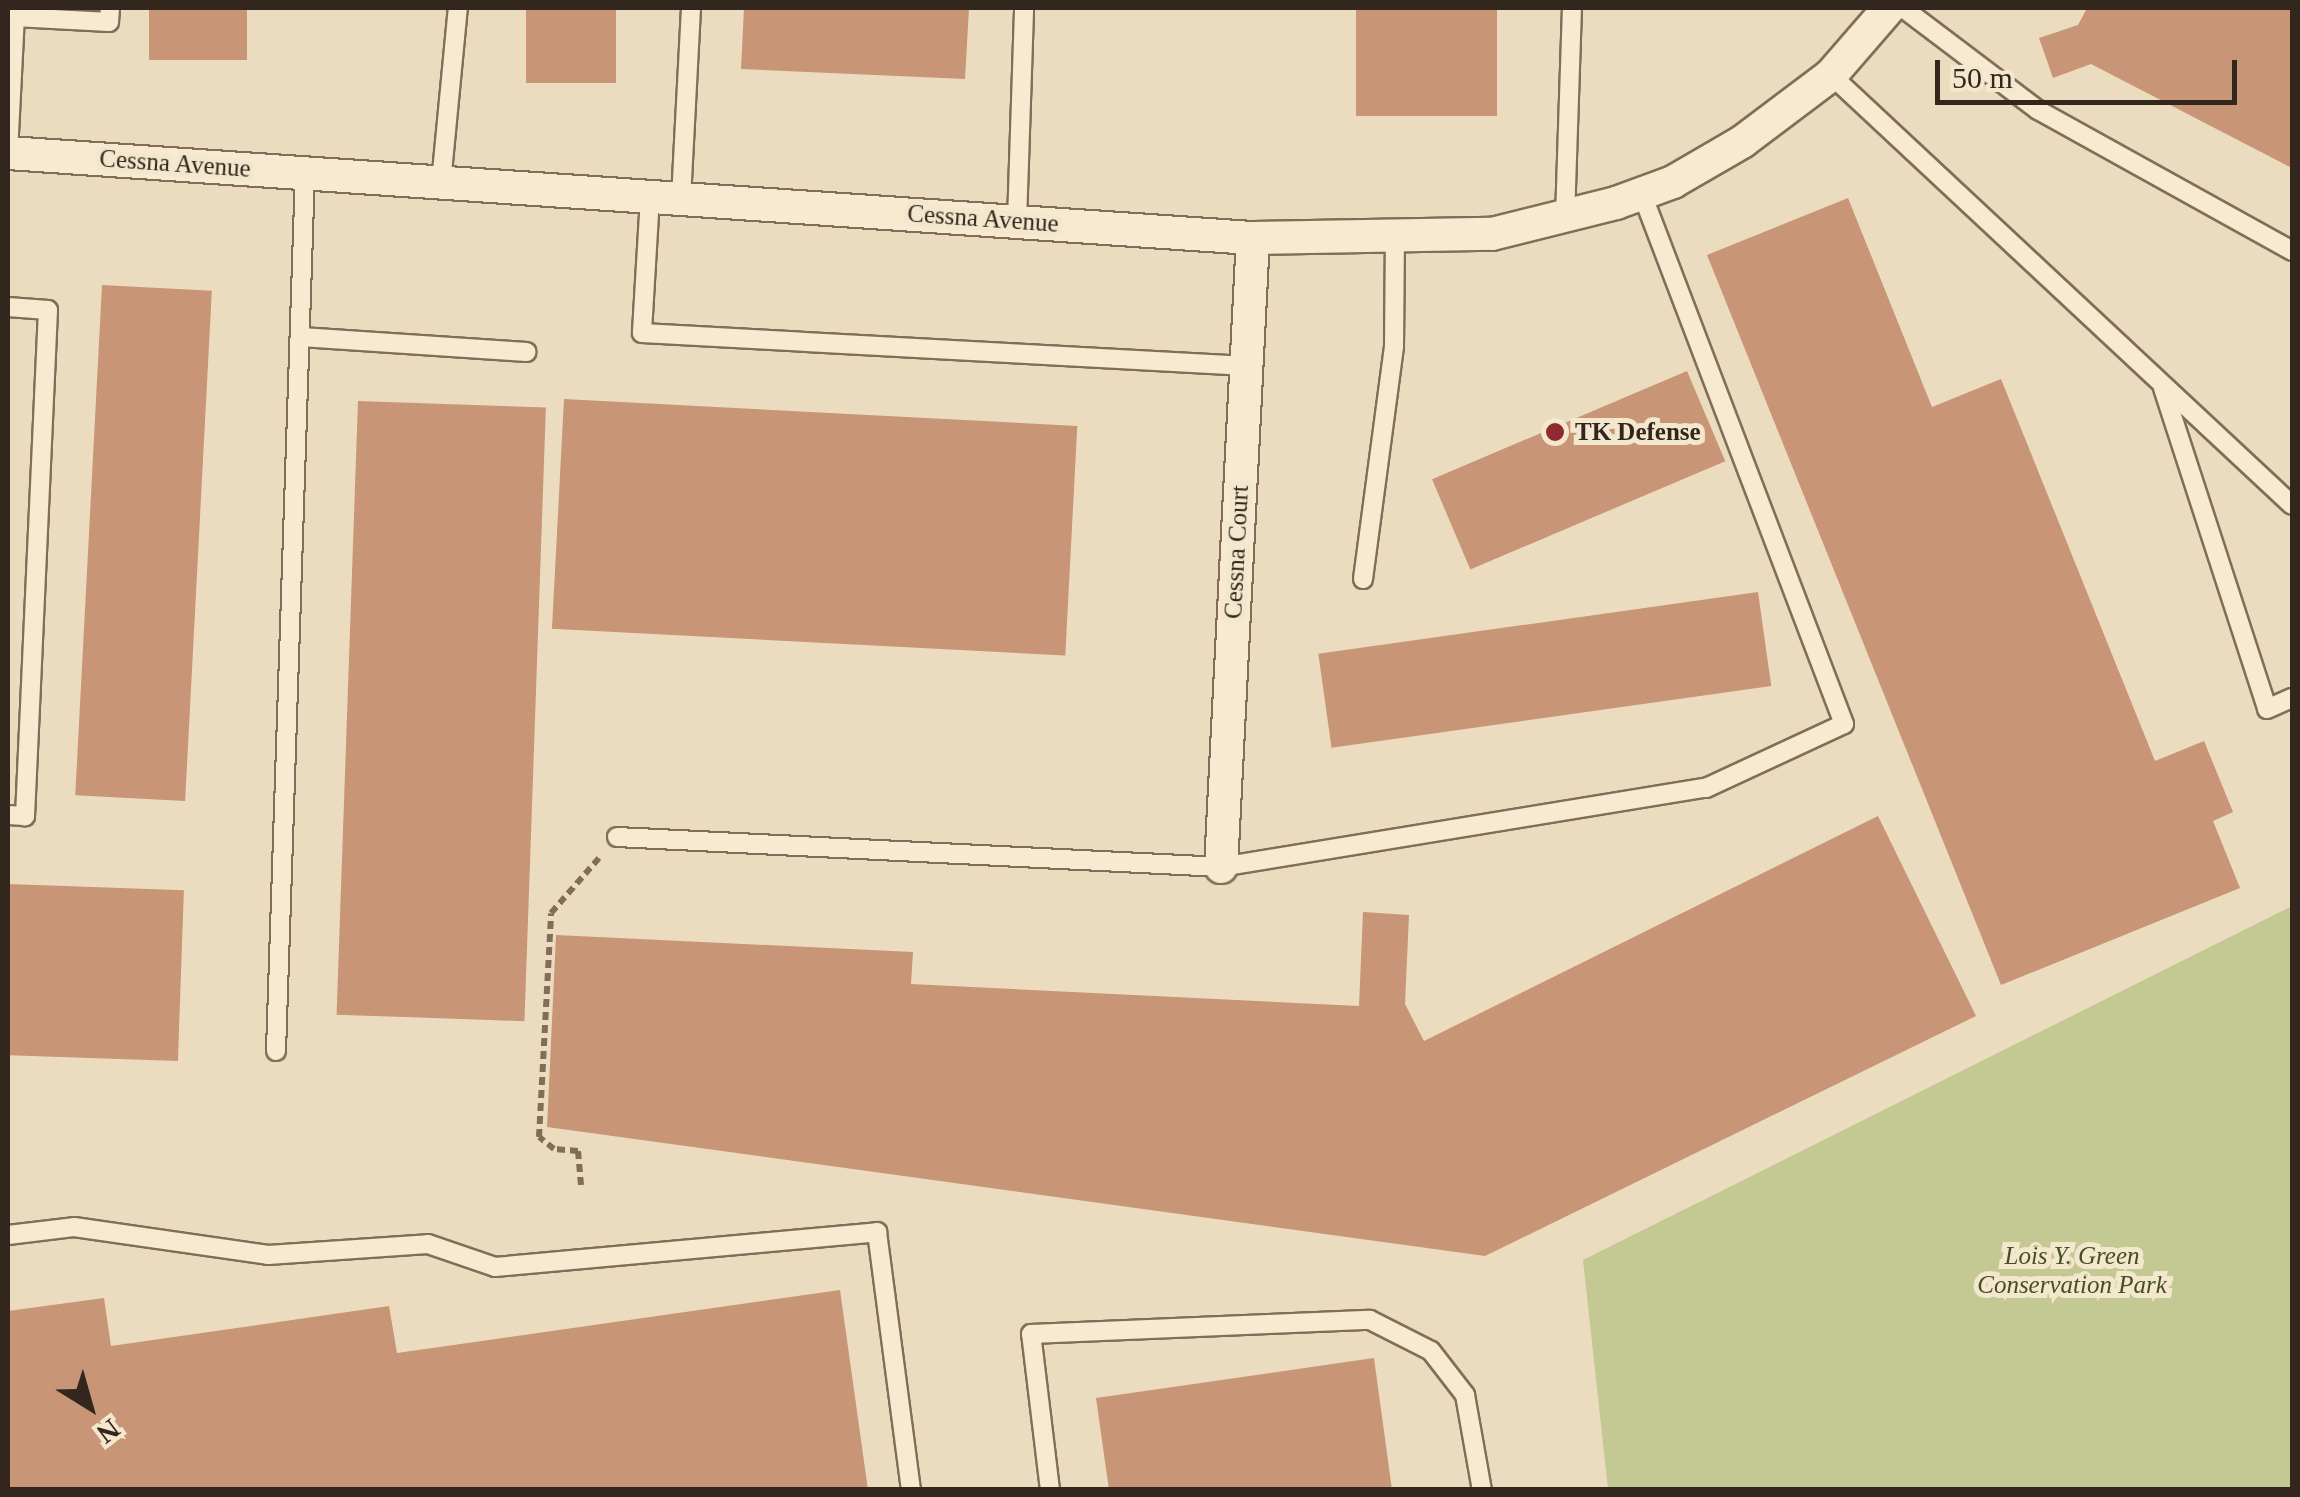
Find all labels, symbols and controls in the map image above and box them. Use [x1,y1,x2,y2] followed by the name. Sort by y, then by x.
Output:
[1940,40,2242,102] scale bar
[1952,61,2013,94] text: 50 m
[98,144,252,184] street label: Cessna Avenue
[906,199,1060,239] street label: Cessna Avenue
[1575,417,1701,447] place label: TK Defense
[1544,421,1566,443] marker: TK Defense
[1219,484,1255,620] street label: Cessna Court
[1977,1242,2167,1301] park label: Lois Y. Green Conservation Park
[40,1357,140,1457] north arrow
[91,1413,126,1450] text: N

